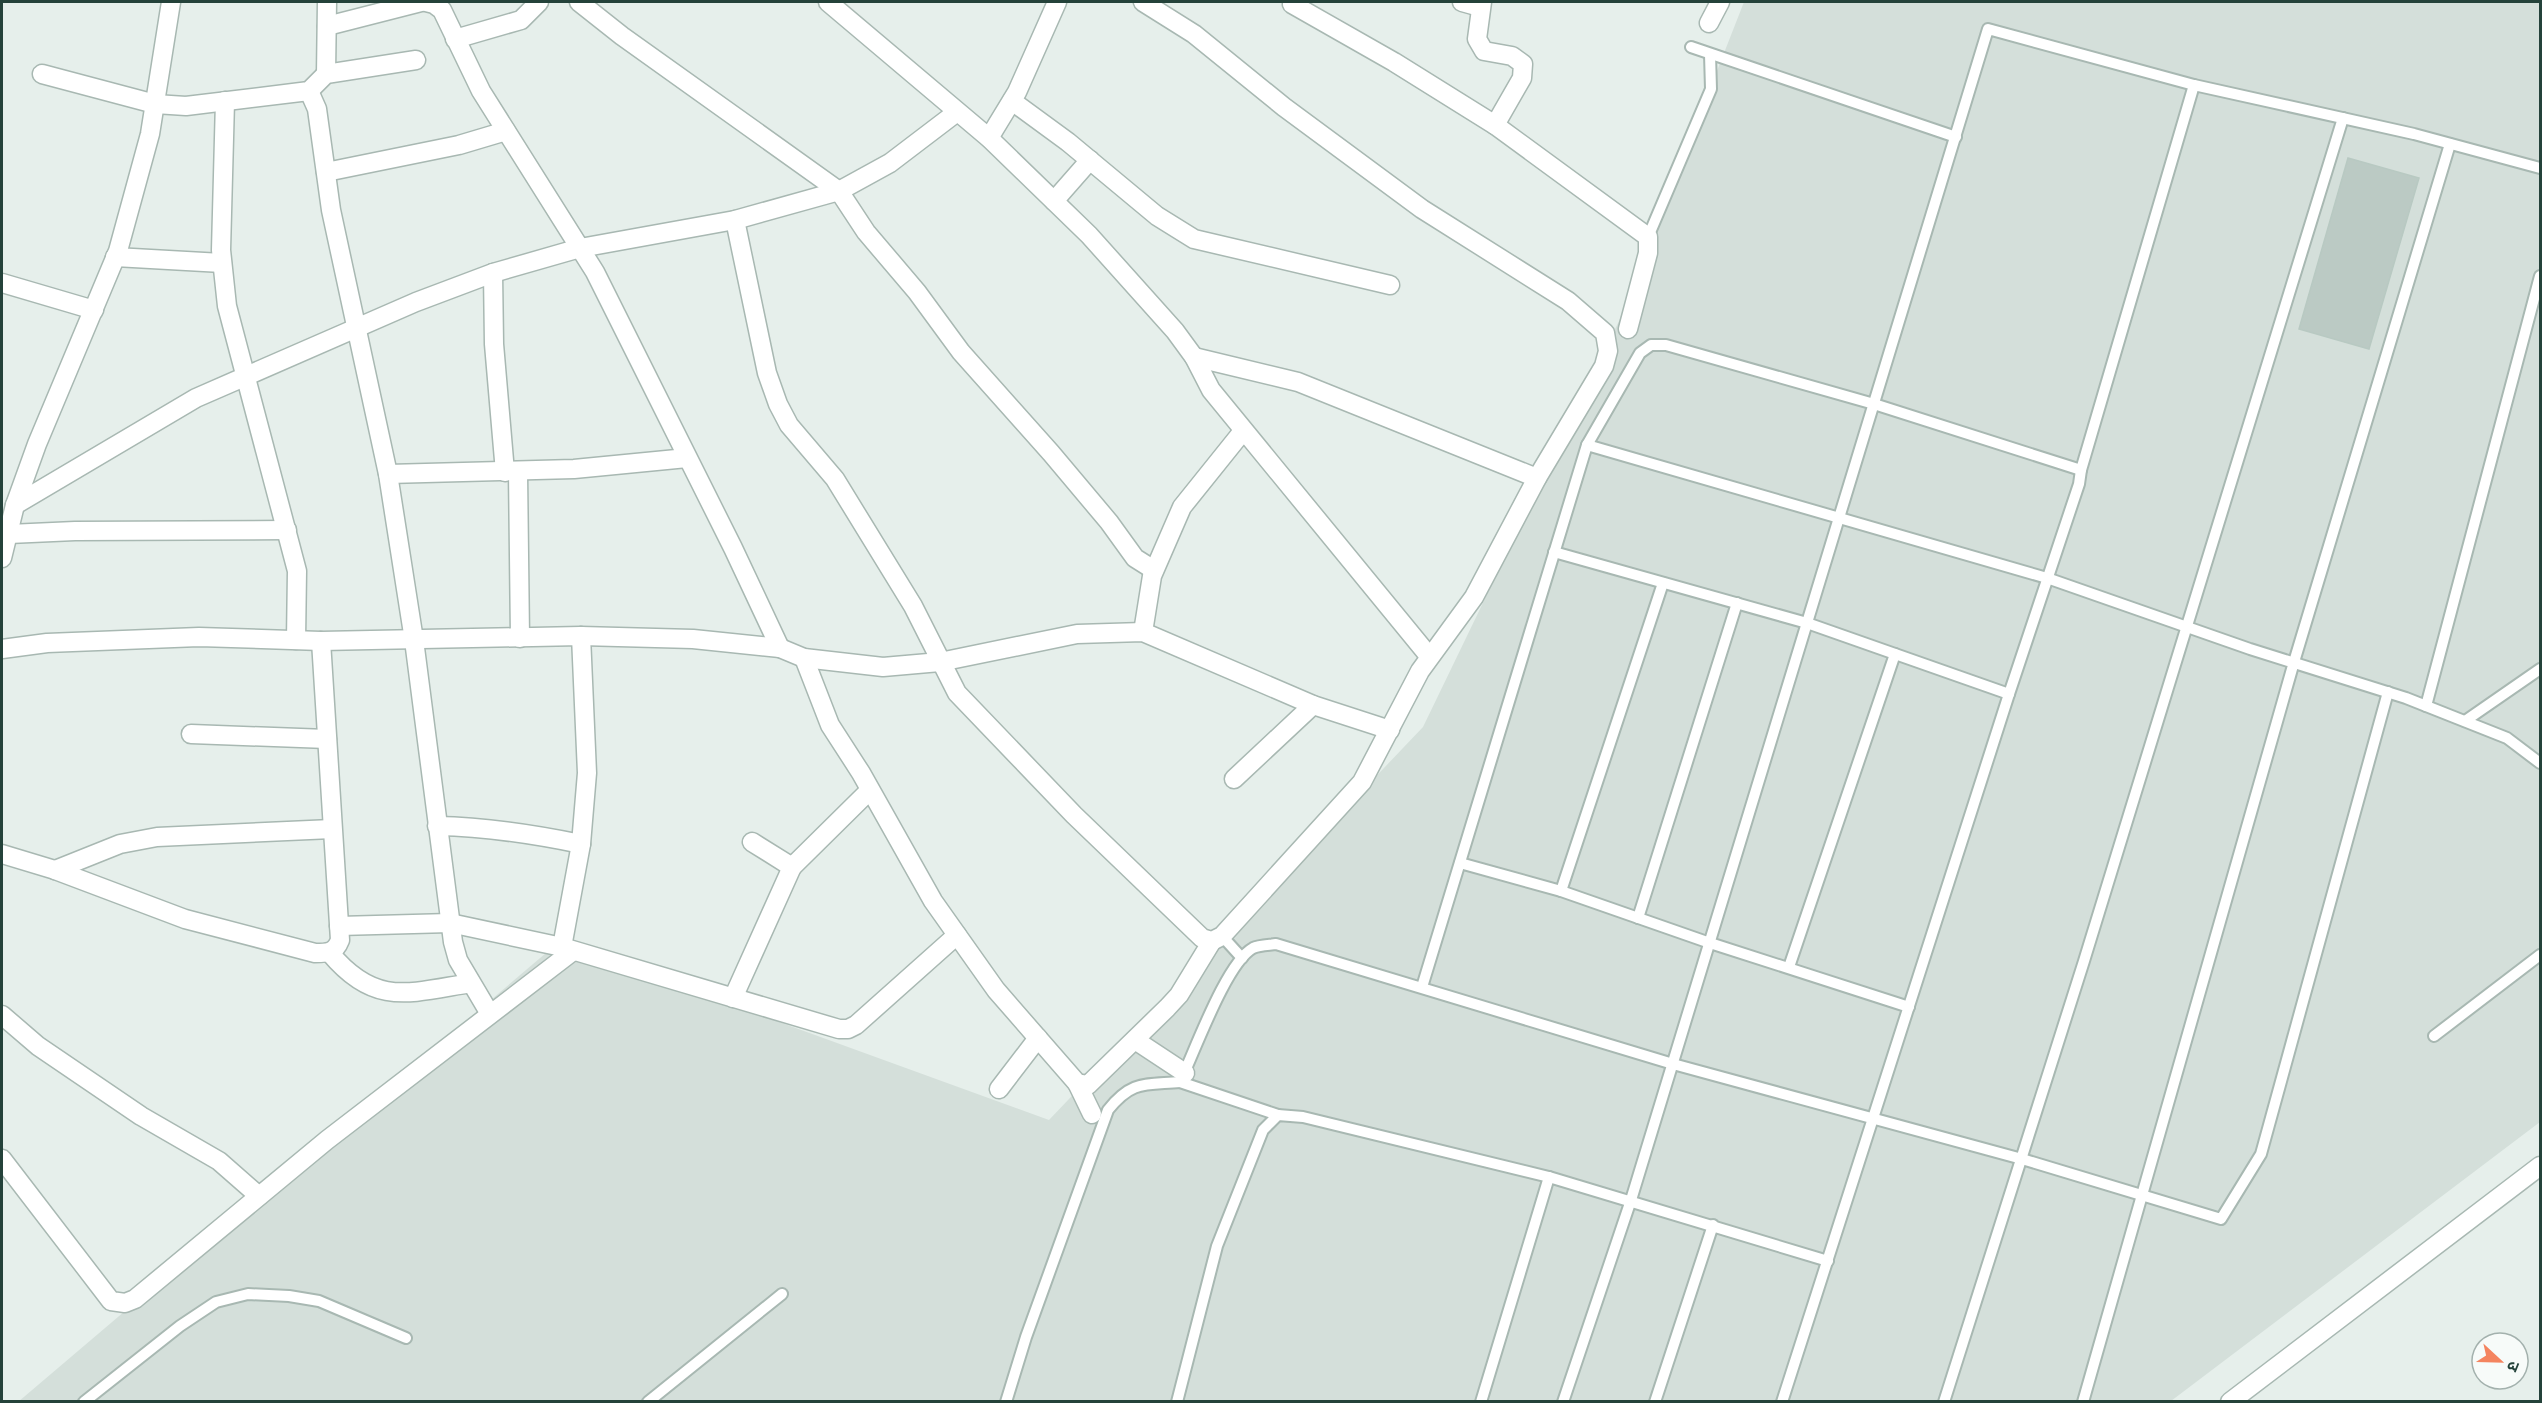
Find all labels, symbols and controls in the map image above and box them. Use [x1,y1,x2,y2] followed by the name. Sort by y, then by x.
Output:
[2470,1331,2530,1391] north arrow
[2503,1359,2524,1375] text: उ

